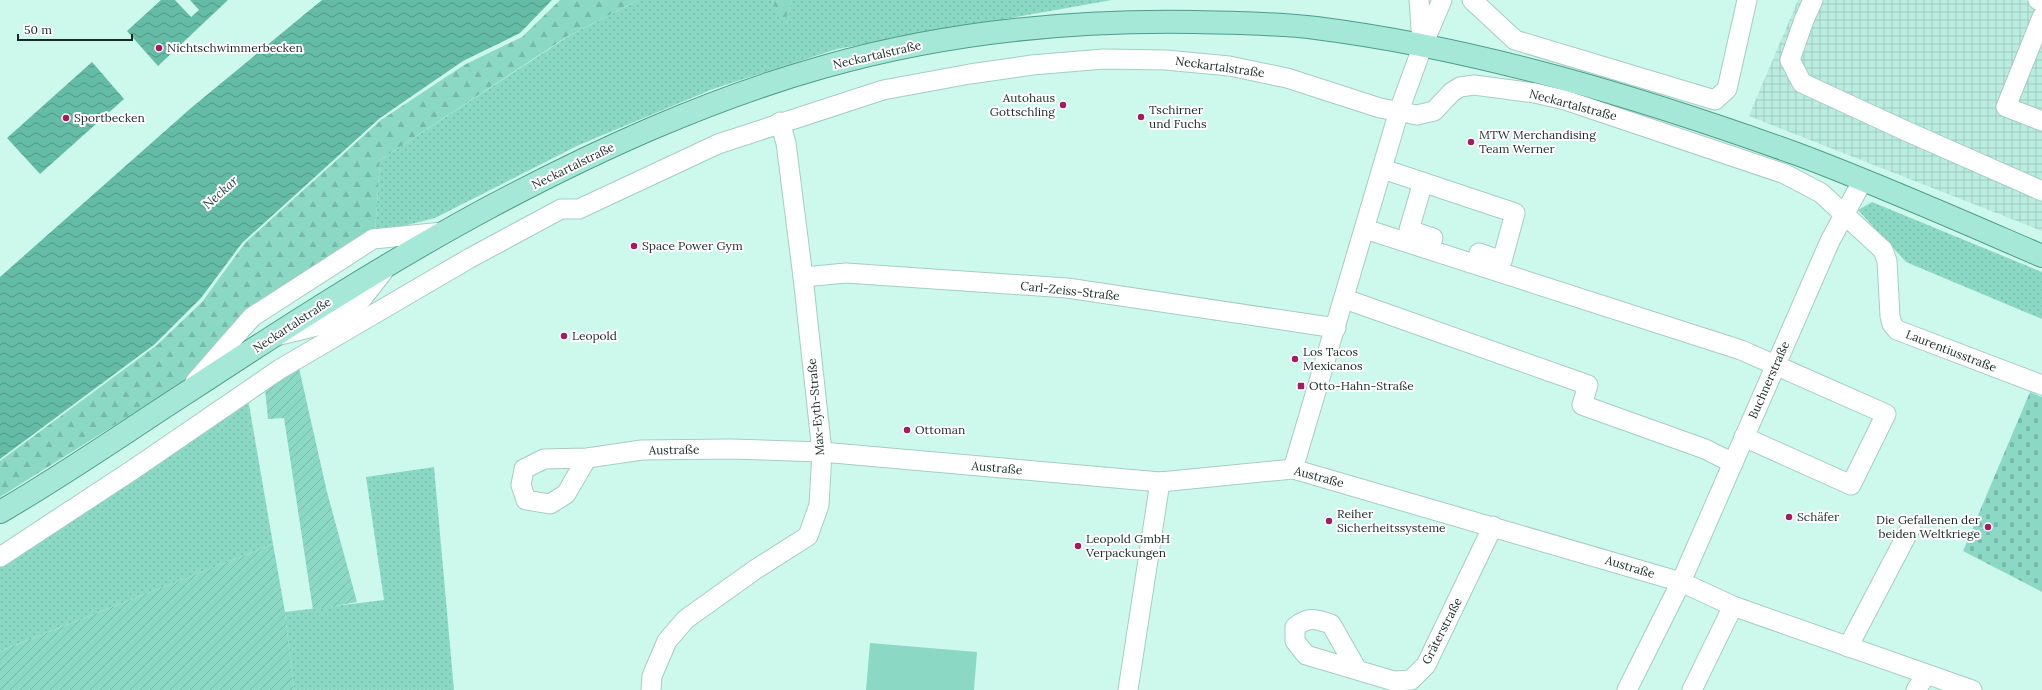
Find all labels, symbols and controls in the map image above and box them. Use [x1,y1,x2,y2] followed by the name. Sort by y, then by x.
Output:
[18,16,132,42] scale bar
[24,22,52,37] text: 50 m
[831,37,923,72] street label: Neckartalstraße
[167,40,303,55] place label: Nichtschwimmerbecken
[154,43,164,53] marker: Nichtschwimmerbecken
[1174,53,1266,80] street label: Neckartalstraße
[1528,86,1619,124] street label: Neckartalstraße
[990,90,1055,119] place label: Autohaus Gottschling
[1058,100,1068,110] marker: Autohaus Gottschling
[1149,102,1207,131] place label: Tschirner und Fuchs
[74,110,145,125] place label: Sportbecken
[1136,112,1146,122] marker: Tschirner und Fuchs
[61,113,71,123] marker: Sportbecken
[1479,127,1596,156] place label: MTW Merchandising Team Werner
[1466,137,1476,147] marker: MTW Merchandising Team Werner
[529,139,617,192] street label: Neckartalstraße
[199,172,242,213] water label: Neckar
[642,238,743,253] place label: Space Power Gym
[629,241,639,251] marker: Space Power Gym
[1020,278,1121,303] street label: Carl-Zeiss-Straße
[250,294,334,355] street label: Neckartalstraße
[1904,326,1999,375] street label: Laurentiusstraße
[572,328,617,343] place label: Leopold
[559,331,569,341] marker: Leopold
[1745,338,1793,421] street label: Buchnerstraße
[1303,344,1363,373] place label: Los Tacos Mexicanos
[1290,354,1300,364] marker: Los Tacos Mexicanos
[804,357,827,456] street label: Max-Eyth-Straße
[1309,378,1414,393] place label: Otto-Hahn-Straße
[1296,381,1306,391] marker: Otto-Hahn-Straße
[915,422,965,437] place label: Ottoman
[902,425,912,435] marker: Ottoman
[647,442,700,457] street label: Austraße
[970,458,1024,477] street label: Austraße
[1292,462,1346,490] street label: Austraße
[1337,506,1446,535] place label: Reiher Sicherheitssysteme
[1797,509,1840,524] place label: Schäfer
[1784,512,1794,522] marker: Schäfer
[1876,512,1981,541] place label: Die Gefallenen der beiden Weltkriege
[1324,516,1334,526] marker: Reiher Sicherheitssysteme
[1983,522,1993,532] marker: Die Gefallenen der beiden Weltkriege
[1085,531,1170,560] place label: Leopold GmbH Verpackungen
[1073,541,1083,551] marker: Leopold GmbH Verpackungen
[1603,552,1657,581] street label: Austraße
[1418,594,1465,667] street label: Gräterstraße

